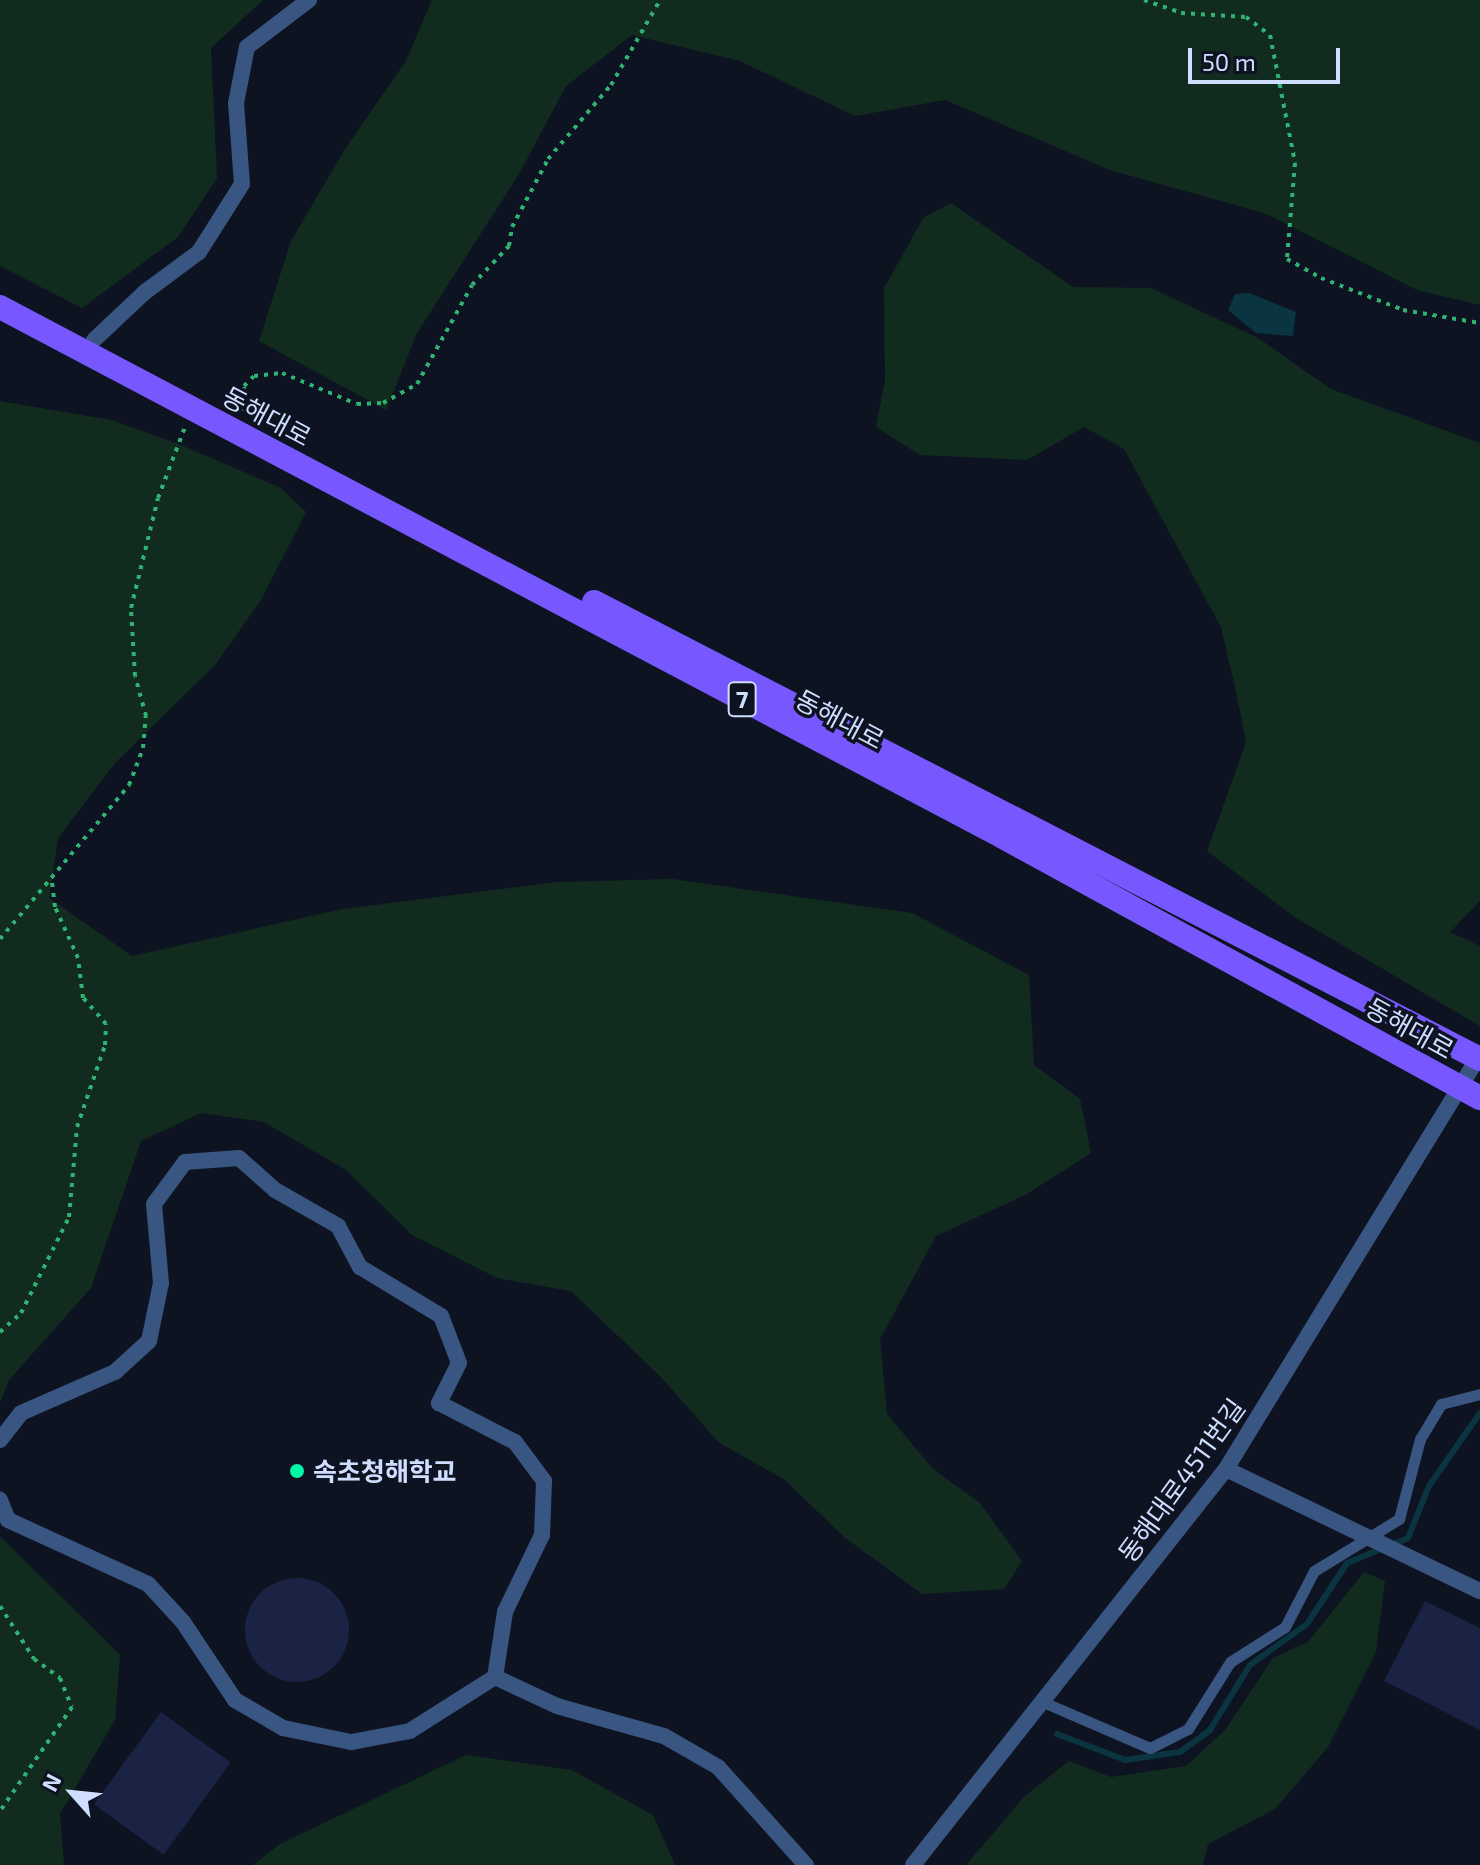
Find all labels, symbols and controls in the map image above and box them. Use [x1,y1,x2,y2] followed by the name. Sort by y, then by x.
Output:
[1192,32,1344,82] scale bar
[1202,47,1256,76] text: 50 m
[217,380,317,452] street label: 동해대로
[726,679,758,719] road number: 7
[790,683,890,755] street label: 동해대로
[1361,991,1459,1065] street label: 동해대로
[1111,1392,1251,1568] street label: 동해대로4511번길
[313,1455,457,1487] place label: 속초청해학교
[288,1462,306,1480] marker: 속초청해학교
[32,1753,112,1833] north arrow
[35,1769,66,1795] text: N

